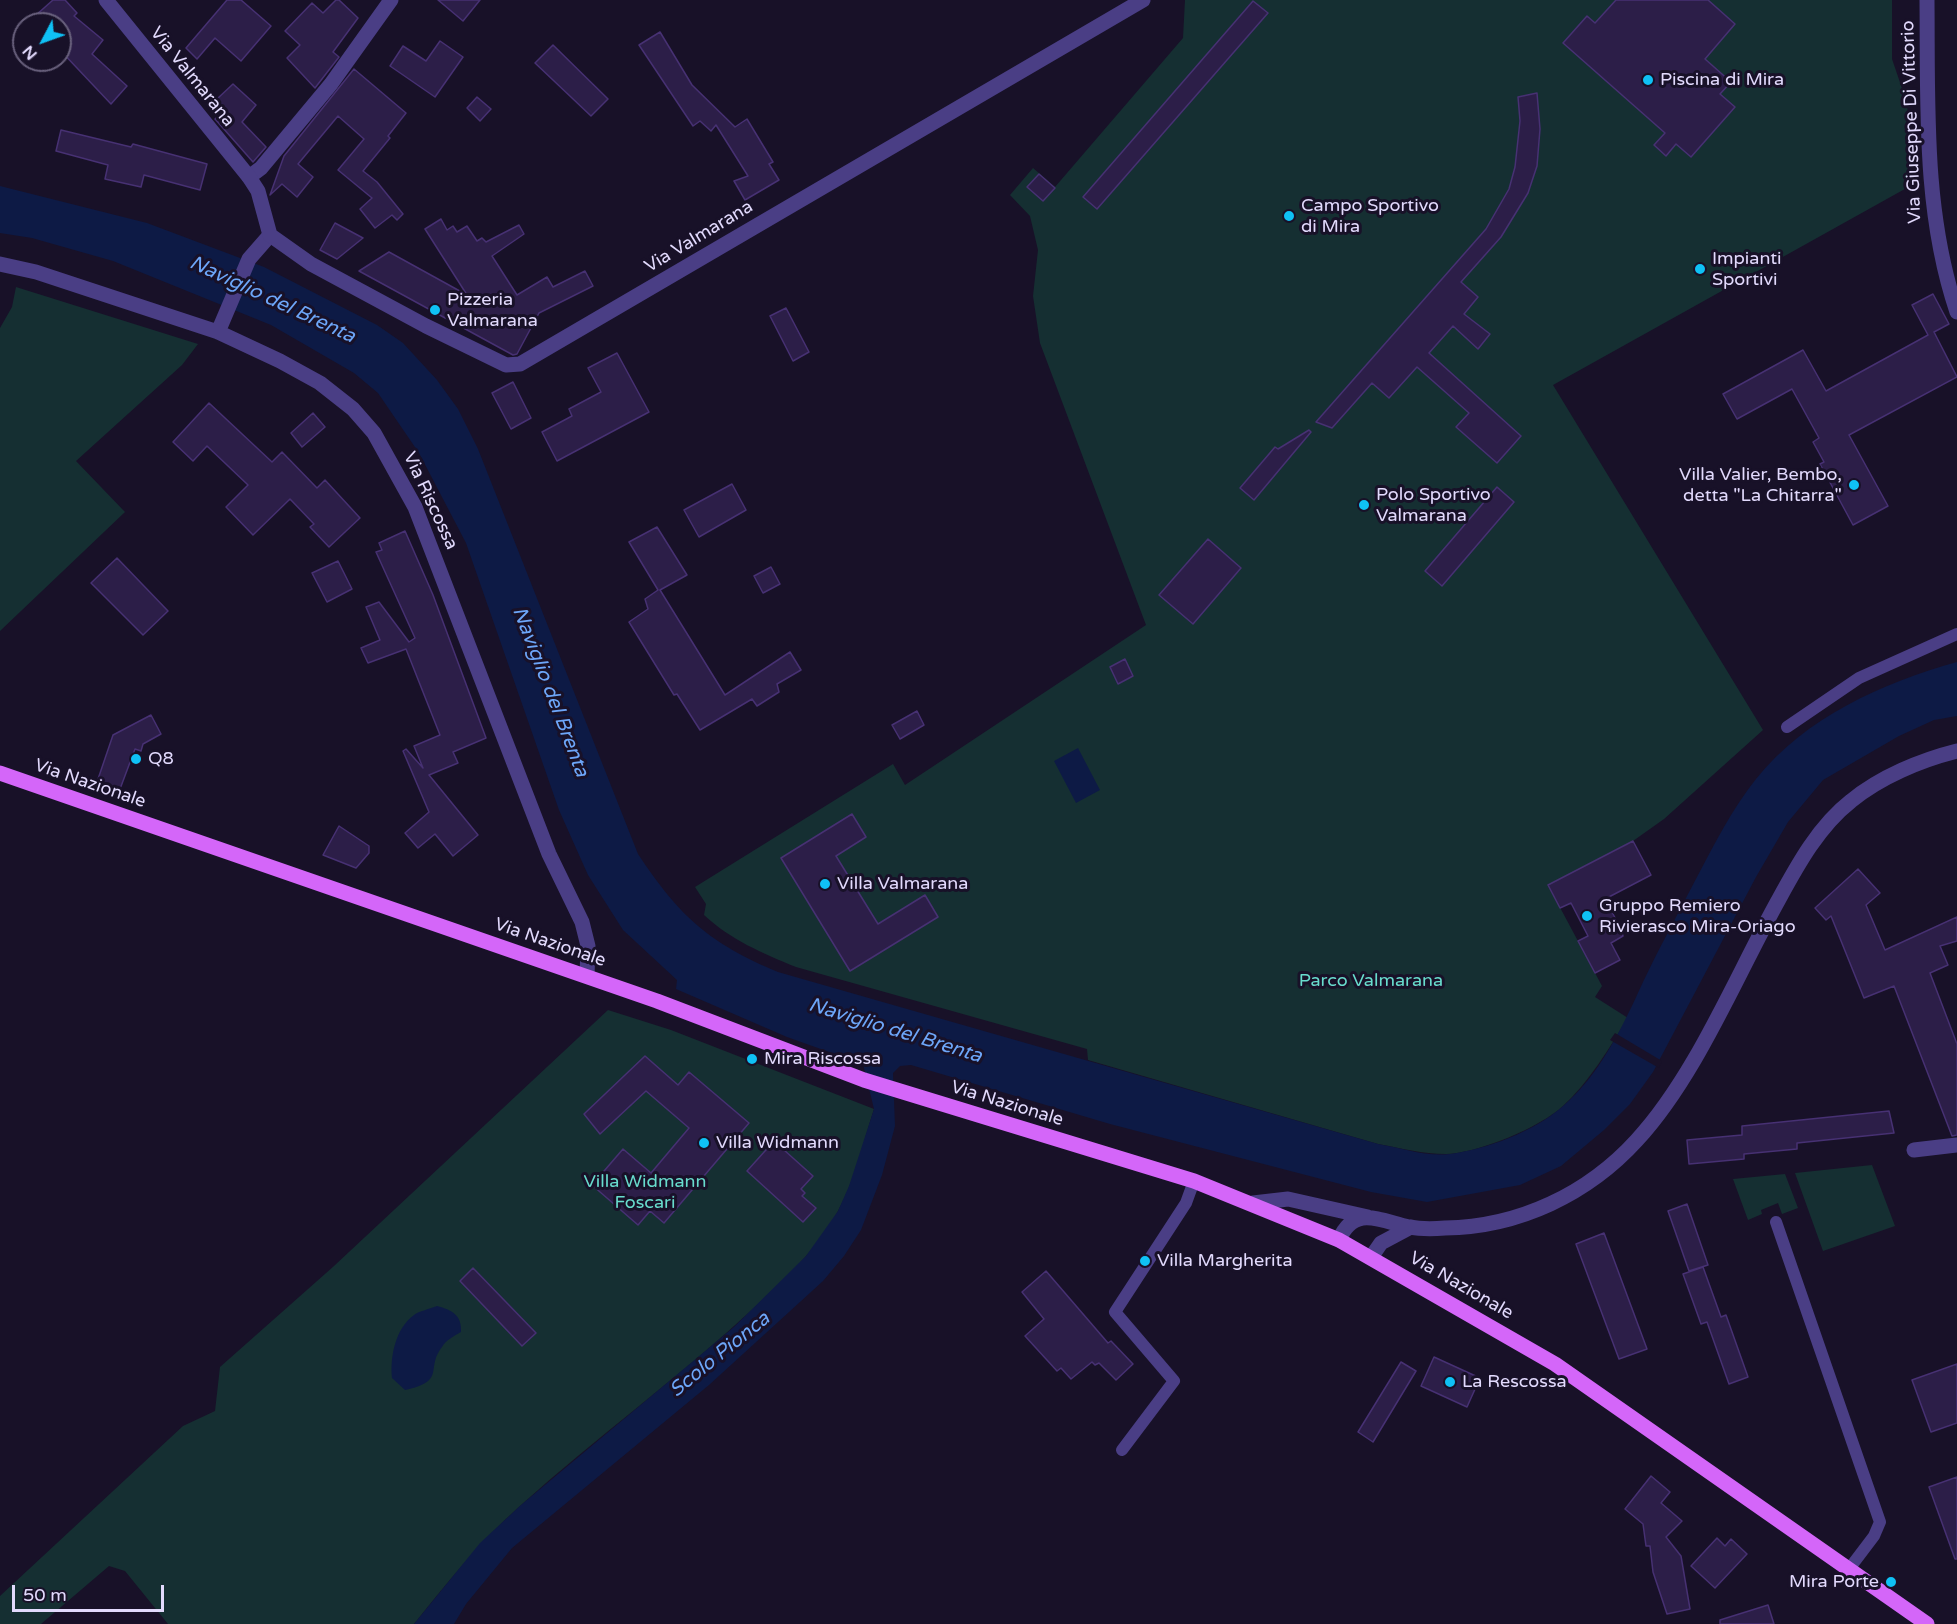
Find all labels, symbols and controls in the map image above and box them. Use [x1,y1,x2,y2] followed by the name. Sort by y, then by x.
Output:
[12,12,72,72] north arrow
[1898,20,1926,224] street label: Via Giuseppe Di Vittorio
[145,23,239,131] street label: Via Valmarana
[18,41,42,64] text: N
[1660,69,1784,91] place label: Piscina di Mira
[1641,73,1655,87] marker: Piscina di Mira
[1301,195,1439,238] place label: Campo Sportivo di Mira
[641,196,757,278] street label: Via Valmarana
[1282,209,1296,223] marker: Campo Sportivo di Mira
[1712,248,1782,290] place label: Impianti Sportivi
[185,251,359,349] water label: Naviglio del Brenta
[1693,262,1707,276] marker: Impianti Sportivi
[447,289,538,332] place label: Pizzeria Valmarana
[428,303,442,317] marker: Pizzeria Valmarana
[398,449,462,553] street label: Via Riscossa
[1679,464,1842,506] place label: Villa Valier, Bembo, detta "La Chitarra"
[1847,478,1861,492] marker: Villa Valier, Bembo, detta "La Chitarra"
[1376,484,1491,526] place label: Polo Sportivo Valmarana
[1357,498,1371,512] marker: Polo Sportivo Valmarana
[507,604,593,780] water label: Naviglio del Brenta
[148,748,174,770] place label: Q8
[129,752,143,766] marker: Q8
[32,755,148,813] street label: Via Nazionale
[837,873,968,895] place label: Villa Valmarana
[818,877,832,891] marker: Villa Valmarana
[1599,895,1796,938] place label: Gruppo Remiero Rivierasco Mira-Oriago
[1580,909,1594,923] marker: Gruppo Remiero Rivierasco Mira-Oriago
[492,914,608,972] street label: Via Nazionale
[1299,970,1443,992] park label: Parco Valmarana
[805,993,985,1069] water label: Naviglio del Brenta
[764,1048,881,1070] place label: Mira Riscossa
[745,1052,759,1066] marker: Mira Riscossa
[948,1077,1066,1131] street label: Via Nazionale
[716,1132,839,1154] place label: Villa Widmann
[697,1136,711,1150] marker: Villa Widmann
[584,1171,706,1214] park label: Villa Widmann Foscari
[1405,1248,1517,1324] street label: Via Nazionale
[1157,1250,1293,1272] place label: Villa Margherita
[1138,1254,1152,1268] marker: Villa Margherita
[665,1307,775,1403] water label: Scolo Pionca
[1462,1371,1567,1393] place label: La Rescossa
[1443,1375,1457,1389] marker: La Rescossa
[1789,1571,1879,1593] place label: Mira Porte
[15,1573,166,1611] scale bar
[1884,1575,1898,1589] marker: Mira Porte
[23,1584,67,1606] text: 50 m

